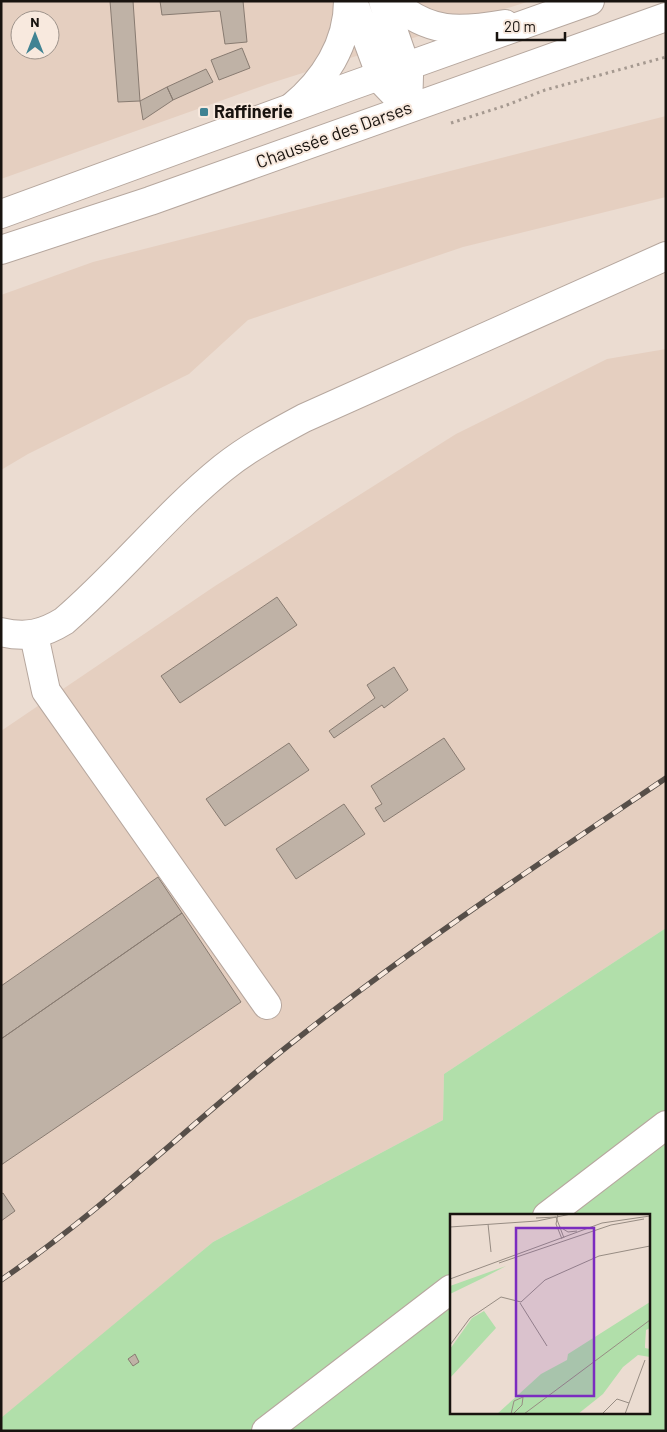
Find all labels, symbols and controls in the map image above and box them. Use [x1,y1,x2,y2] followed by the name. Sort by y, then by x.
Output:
[10,10,60,60] north arrow
[497,10,564,42] scale bar
[30,13,40,30] text: N
[504,17,536,35] text: 20 m
[253,96,415,172] street label: Chaussée des Darses
[214,100,293,122] place label: Raffinerie
[198,106,210,118] marker: Raffinerie
[450,1214,650,1414] inset map

